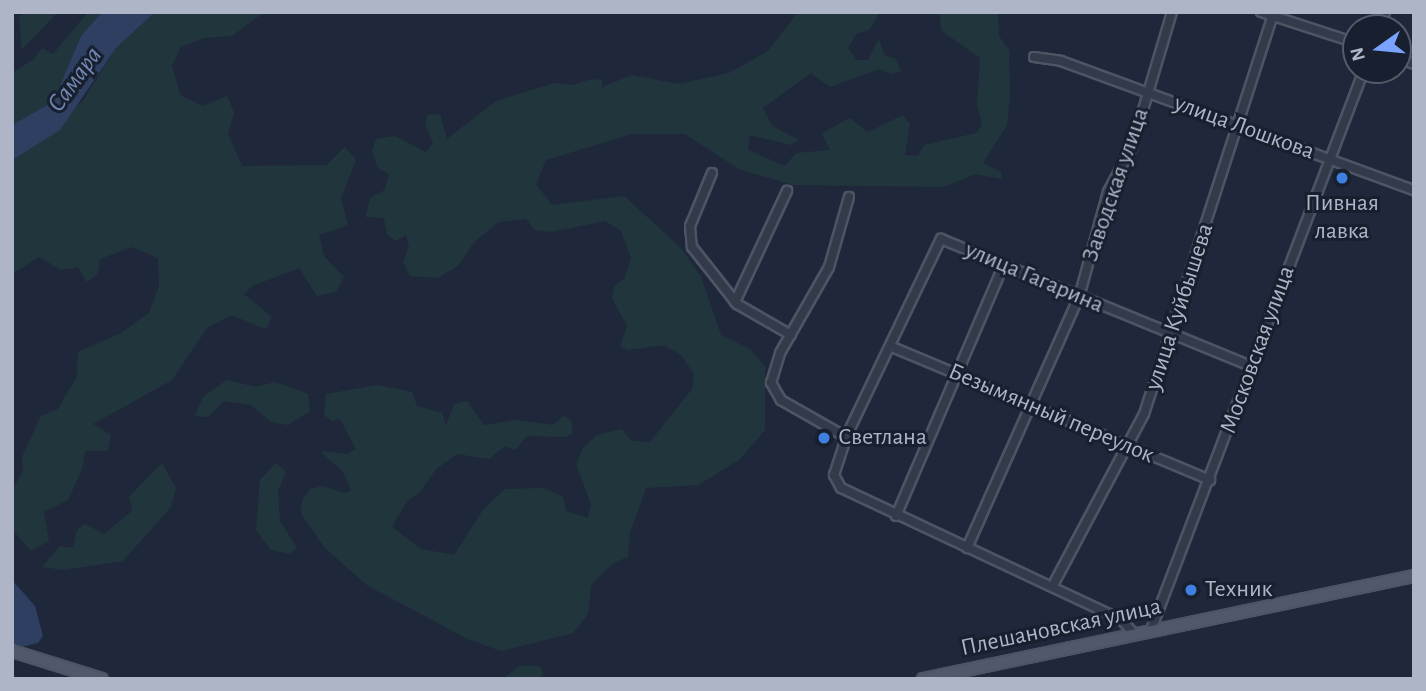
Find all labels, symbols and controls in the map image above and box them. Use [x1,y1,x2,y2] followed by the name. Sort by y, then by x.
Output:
[1342,14,1412,84] north arrow
[41,41,109,119] water label: Самара
[1347,45,1369,63] text: N
[1170,89,1318,167] street label: улица Лошкова
[1076,104,1156,266] street label: Заводская улица
[1334,170,1350,186] marker: Пивная лавка
[1305,190,1379,246] place label: Пивная лавка
[1139,220,1221,394] street label: улица Куйбышева
[960,236,1108,320] street label: улица Гагарина
[1214,262,1302,438] street label: Московская улица
[944,358,1158,470] street label: Безымянный переулок
[838,424,927,452] place label: Светлана
[816,430,832,446] marker: Светлана
[1205,576,1272,604] place label: Техник
[1183,582,1199,598] marker: Техник
[958,593,1164,663] street label: Плешановская улица

